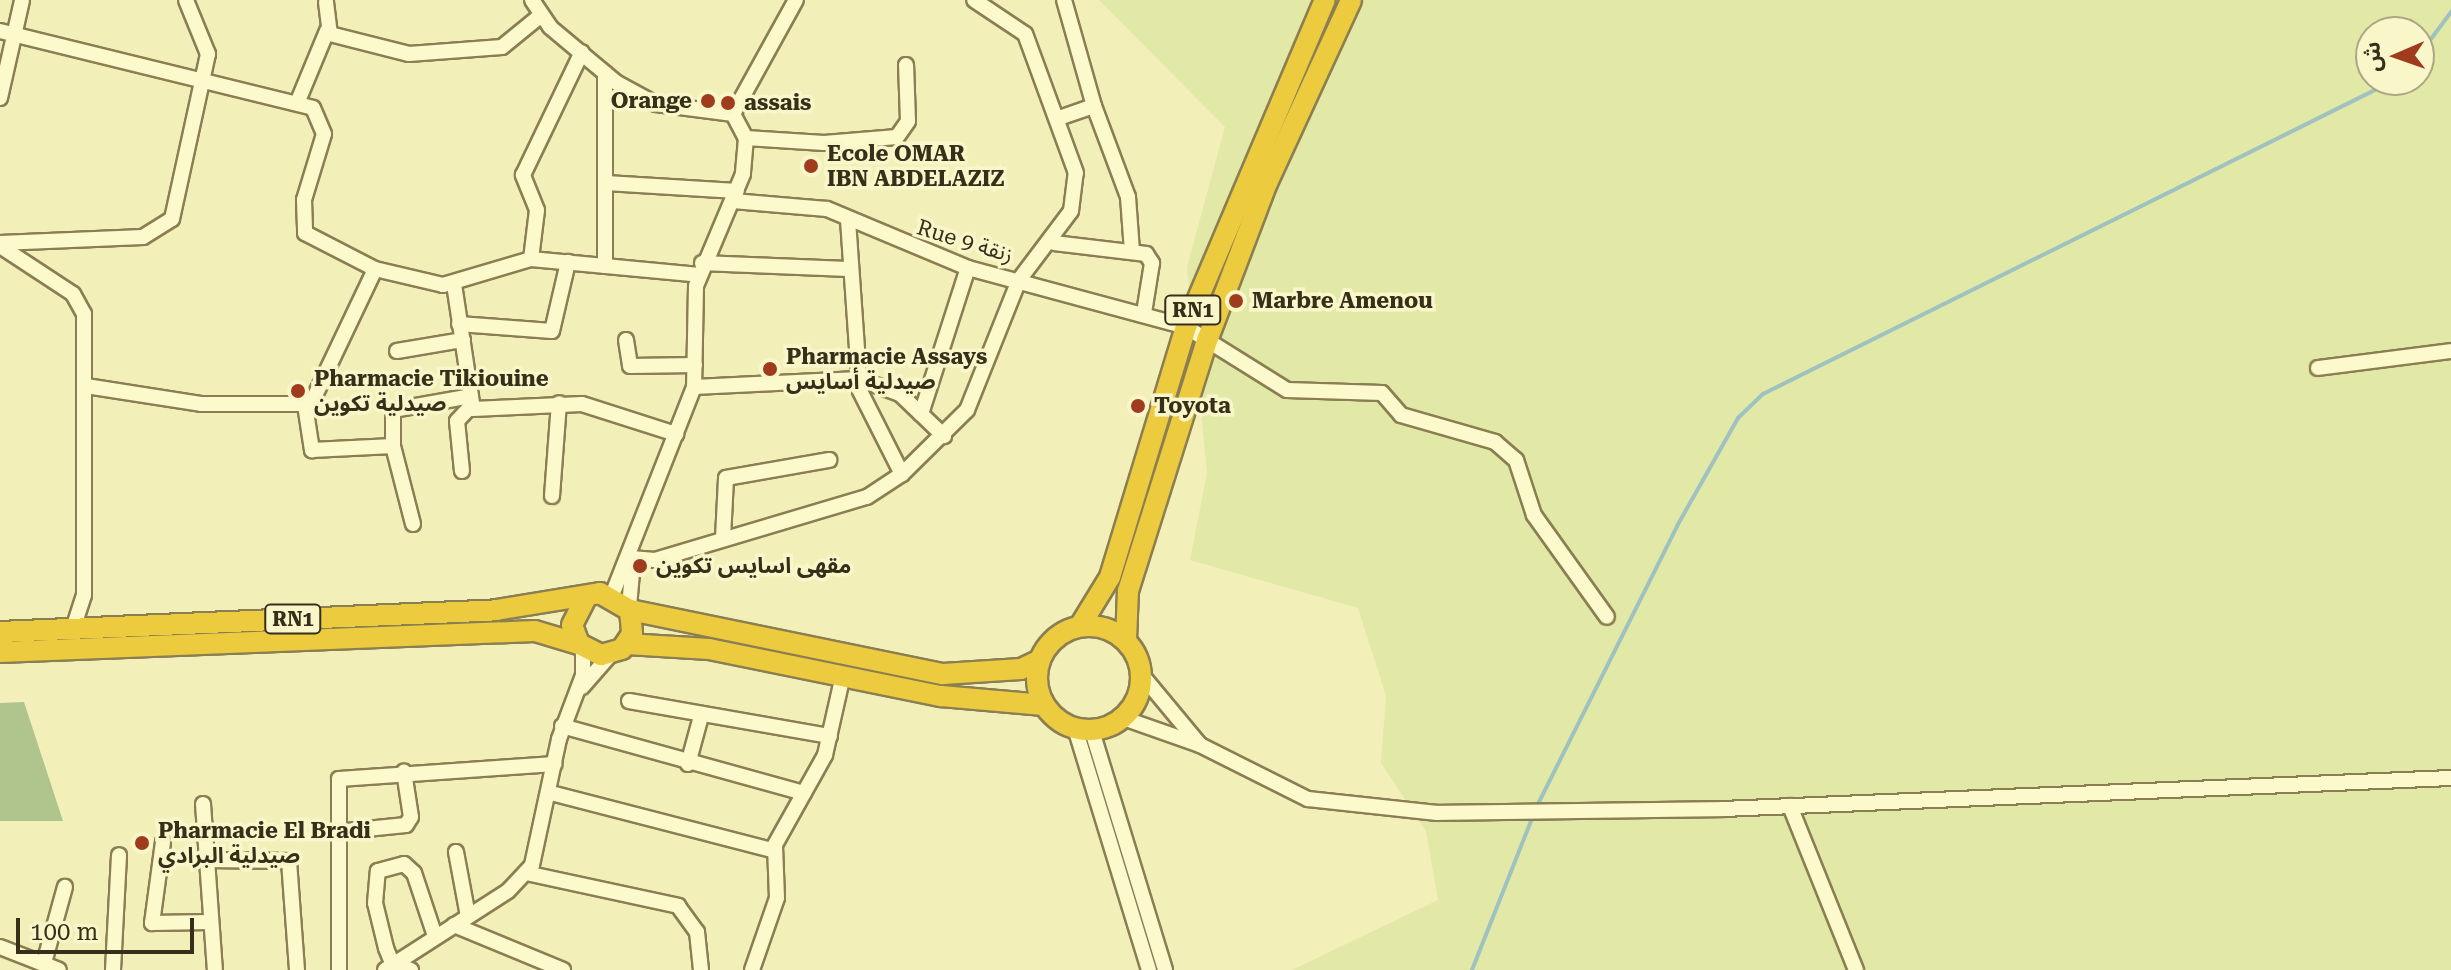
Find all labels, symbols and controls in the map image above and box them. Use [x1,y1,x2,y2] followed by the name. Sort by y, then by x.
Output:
[2355,16,2435,96] north arrow
[2359,41,2386,72] text: ش
[611,88,692,114] place label: Orange
[744,90,811,116] place label: assais
[699,92,717,110] marker: Orange
[719,94,737,112] marker: assais
[827,140,1004,192] place label: Ecole OMAR IBN ABDELAZIZ
[802,157,820,175] marker: Ecole OMAR IBN ABDELAZIZ
[914,214,1016,268] street label: Rue 9 زنقة
[1252,288,1433,314] place label: Marbre Amenou
[1227,292,1245,310] marker: Marbre Amenou
[1163,294,1223,326] road number: RN1
[786,343,987,394] place label: Pharmacie Assays صيدلية أسايس
[761,360,779,378] marker: Pharmacie Assays صيدلية أسايس
[314,365,549,416] place label: Pharmacie Tikiouine صيدلية تكوين
[289,382,307,400] marker: Pharmacie Tikiouine صيدلية تكوين
[1154,393,1231,419] place label: Toyota
[1129,397,1147,415] marker: Toyota
[656,553,851,579] place label: مقهى اسايس تكوين
[631,557,649,575] marker: مقهى اسايس تكوين
[263,603,323,635] road number: RN1
[158,817,371,868] place label: Pharmacie El Bradi صيدلية البرادي
[133,834,151,852] marker: Pharmacie El Bradi صيدلية البرادي
[20,902,198,952] scale bar
[30,918,98,946] text: 100 m

